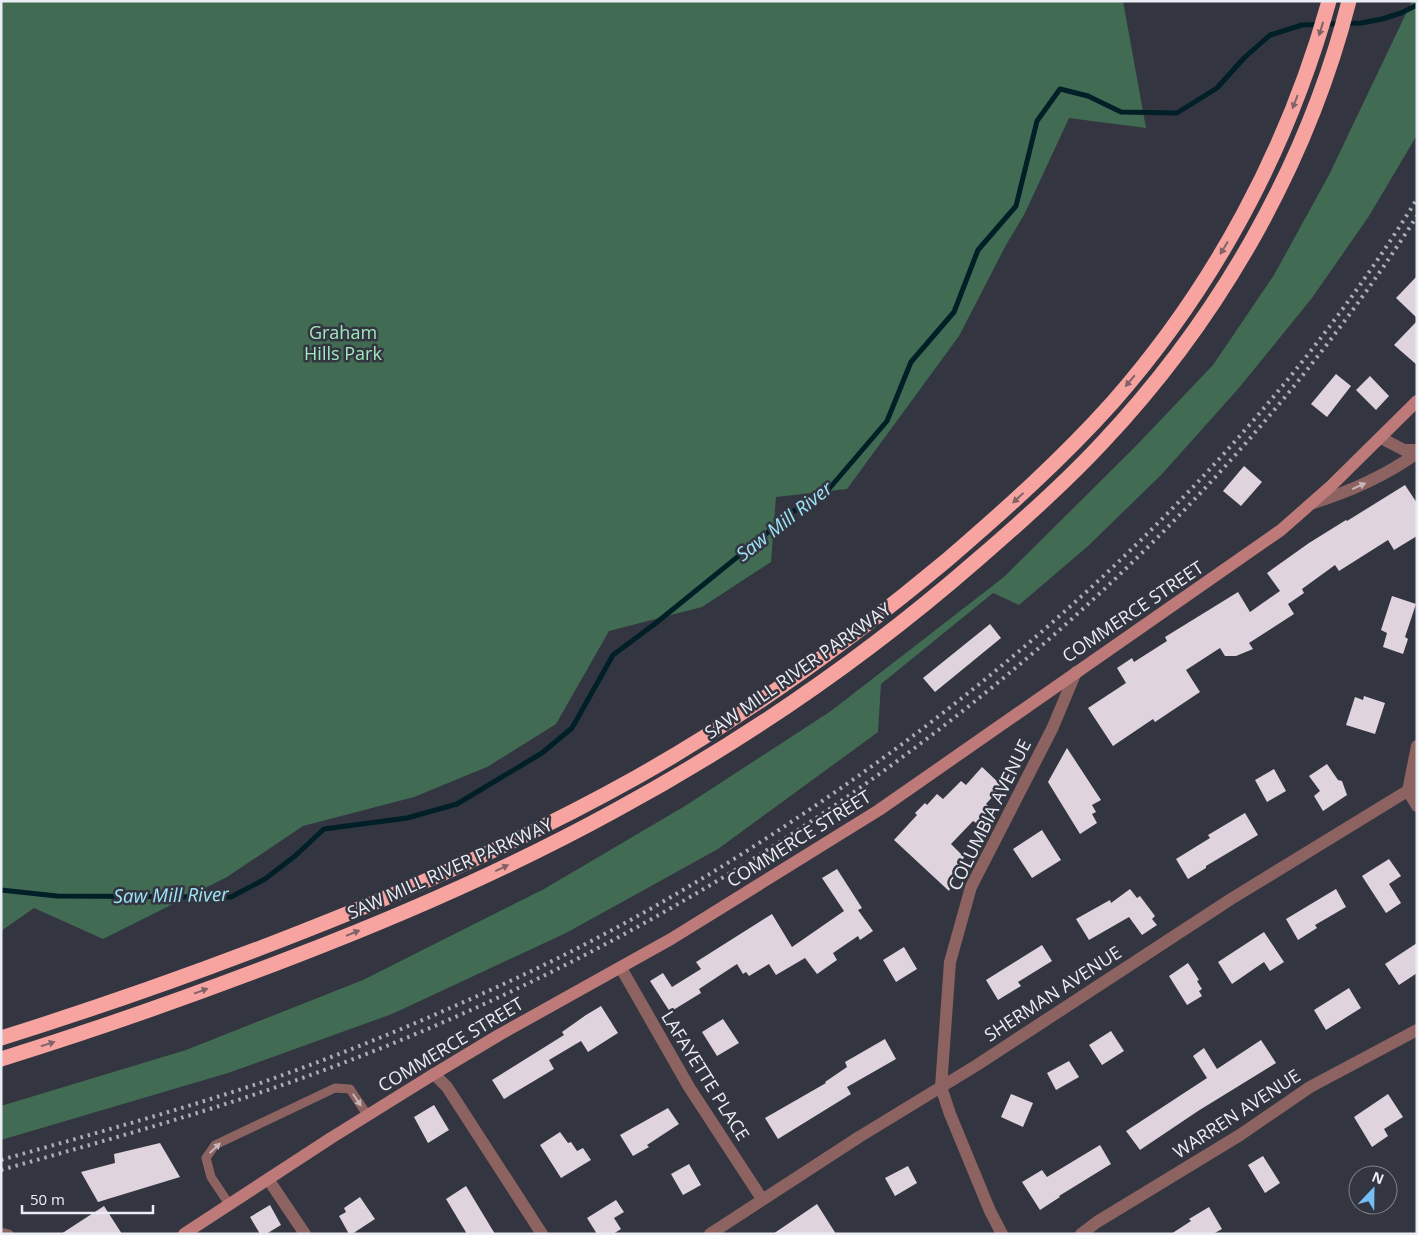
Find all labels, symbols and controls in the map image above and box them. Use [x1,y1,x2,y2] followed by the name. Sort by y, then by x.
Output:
[1316,22,1324,37] one-way arrow
[1291,95,1299,109] one-way arrow
[1220,242,1229,255] one-way arrow
[304,320,382,365] park label: Graham Hills Park
[1125,374,1136,387] one-way arrow
[731,474,839,567] water label: Saw Mill River
[1352,482,1366,490] one-way arrow
[1011,492,1024,503] one-way arrow
[1057,555,1208,667] street label: COMMERCE STREET
[699,596,896,744] street label: SAW MILL RIVER PARKWAY
[942,735,1036,894] street label: COLUMBIA AVENUE
[722,784,875,892] street label: COMMERCE STREET
[343,812,557,924] street label: SAW MILL RIVER PARKWAY
[495,864,509,872] one-way arrow
[113,881,230,909] water label: Saw Mill River
[346,928,360,936] one-way arrow
[979,940,1126,1046] street label: SHERMAN AVENUE
[194,987,209,994] one-way arrow
[373,991,528,1097] street label: COMMERCE STREET
[656,1006,755,1145] street label: LAFAYETTE PLACE
[40,1040,55,1047] one-way arrow
[1168,1063,1305,1163] street label: WARREN AVENUE
[353,1093,362,1106] one-way arrow
[209,1142,221,1153] one-way arrow
[1348,1165,1398,1215] north arrow
[1369,1167,1387,1188] text: N
[22,1182,154,1214] scale bar
[30,1189,65,1209] text: 50 m

